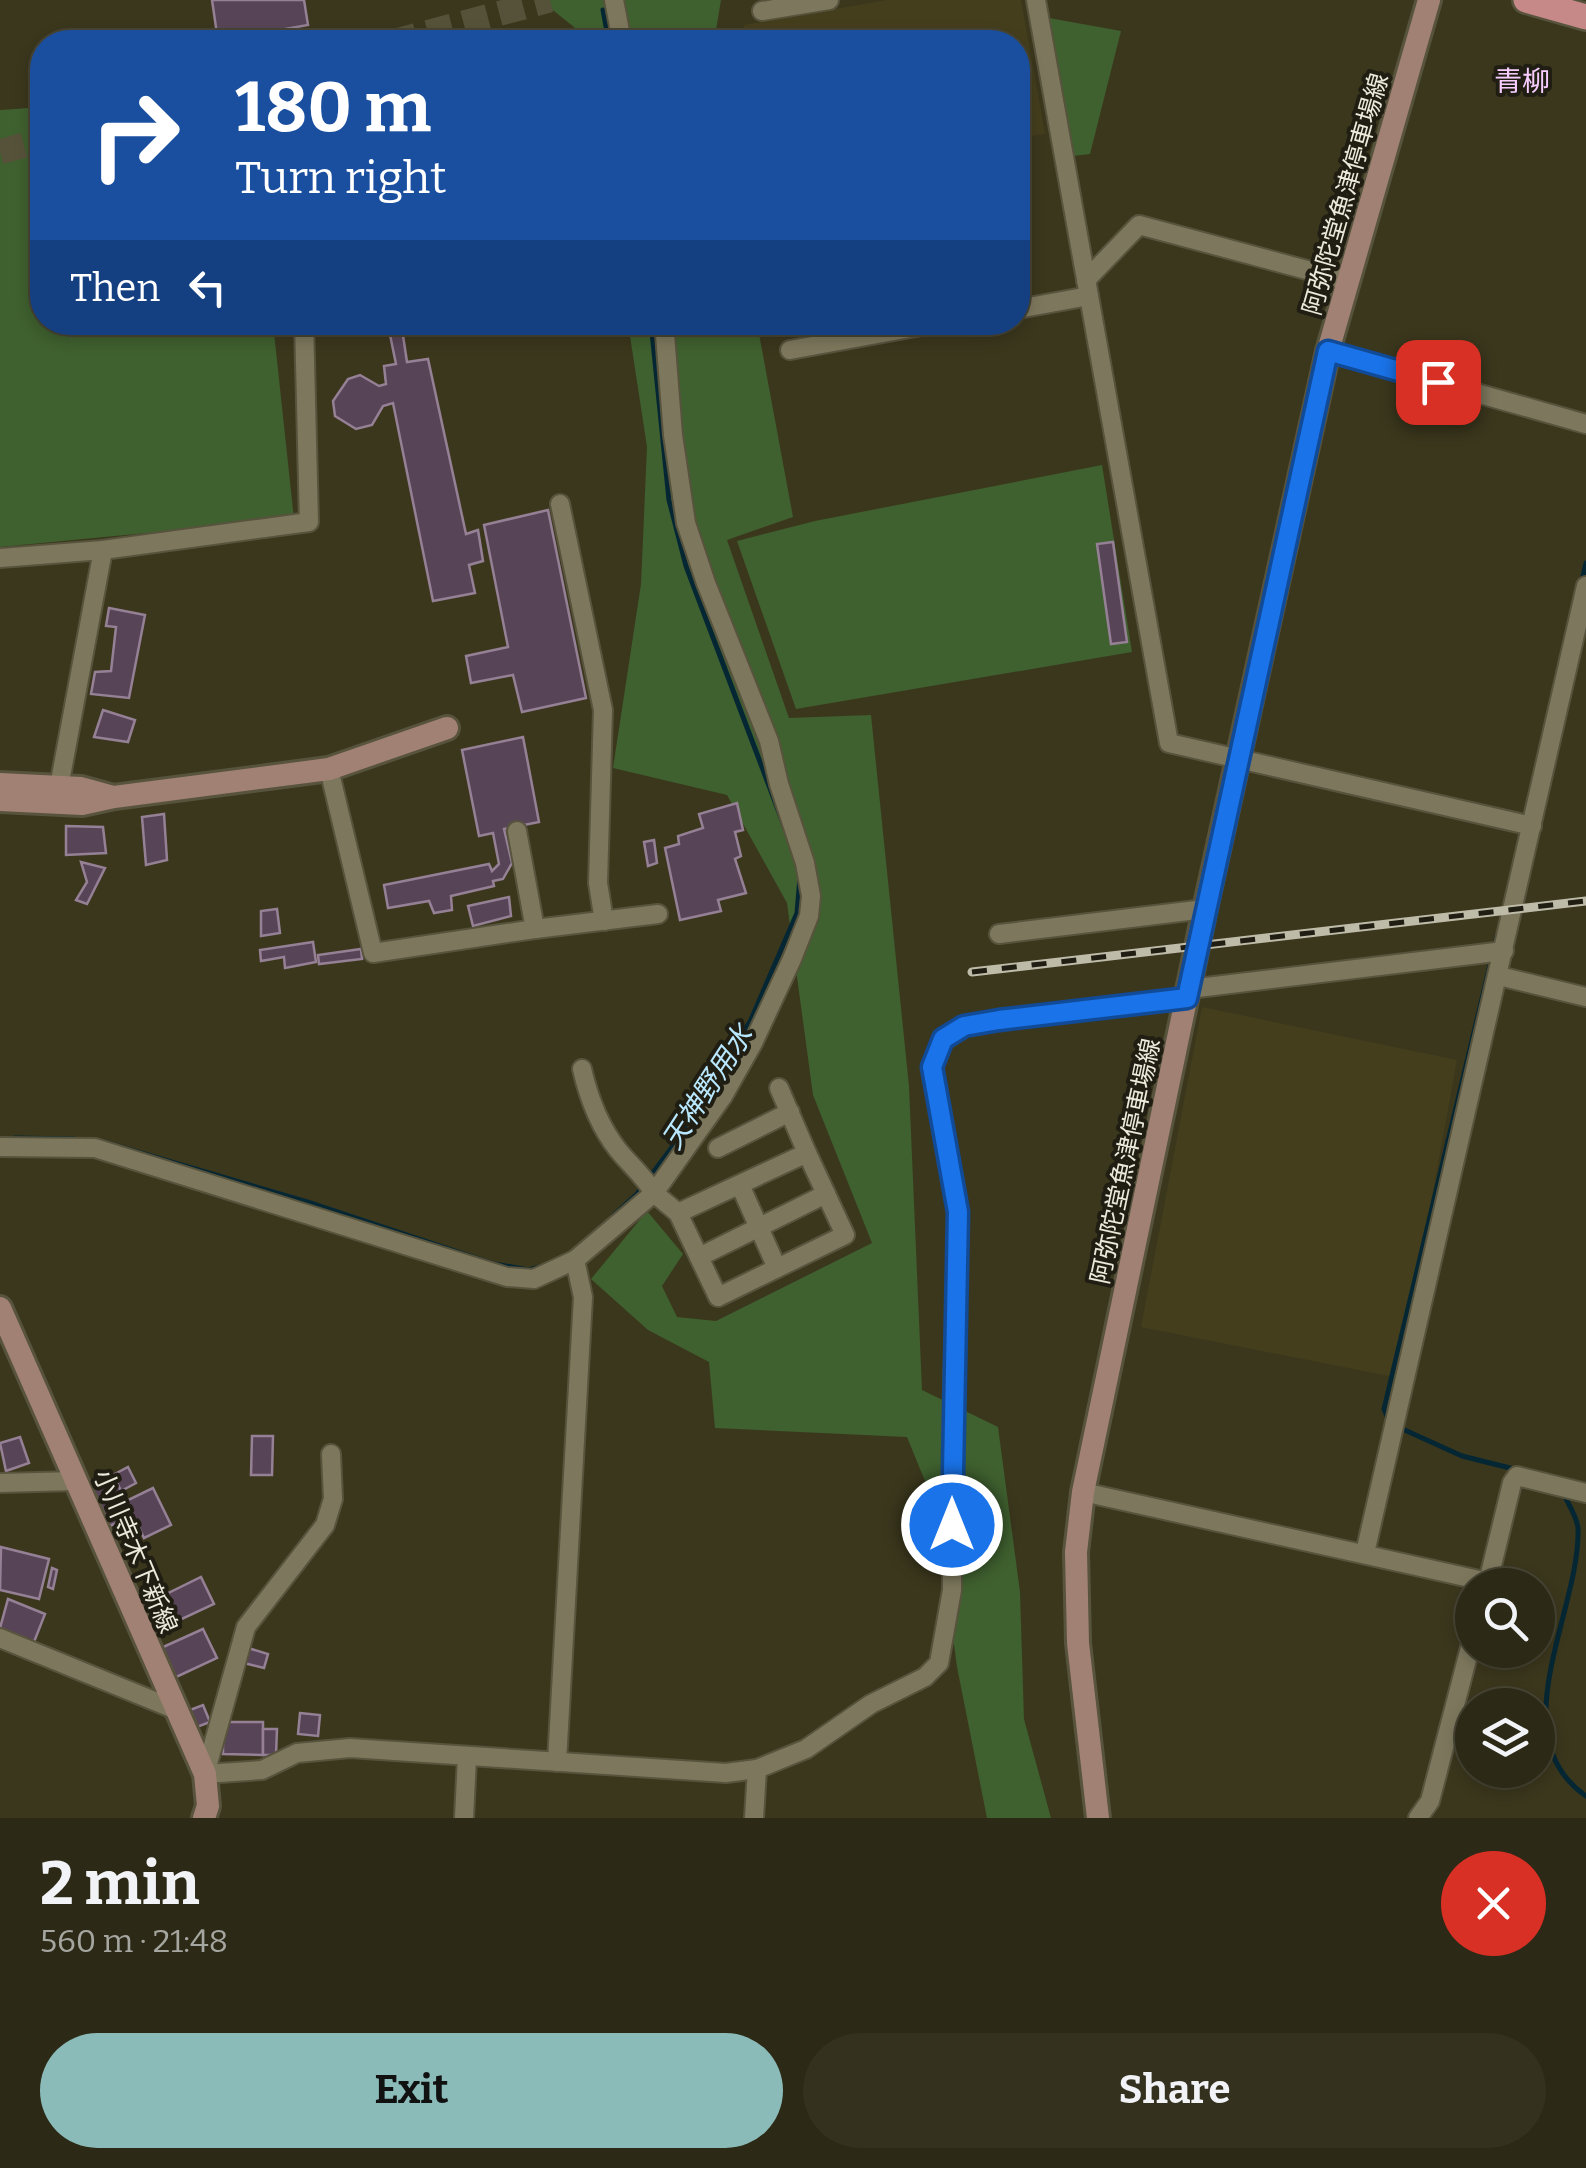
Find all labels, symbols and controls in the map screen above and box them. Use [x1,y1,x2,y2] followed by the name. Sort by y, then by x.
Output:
[1494,65,1550,98] district label: 青柳
[235,66,431,150] text: 180 m
[70,70,200,200] icon: right
[1297,70,1395,319] street label: 阿弥陀堂魚津停車場線
[235,151,447,205] text: Turn right
[180,260,235,315] icon: left
[70,265,160,311] text: Then
[1396,340,1481,425] pin
[1411,355,1466,410] icon: arrive
[655,1017,761,1155] water label: 天神野用水
[1085,1036,1167,1287] street label: 阿弥陀堂魚津停車場線
[87,1465,183,1638] street label: 小川寺木下新線
[900,1473,1004,1577] position arrow
[1455,1568,1555,1788] map controls
[1455,1568,1555,1668] button: search
[1455,1688,1555,1788] button: layers
[40,1848,200,1920] text: 2 min
[1441,1851,1546,1956] button: close
[40,1922,228,1960] text: 560 m · 21:48
[40,2033,783,2148] button: Exit
[803,2033,1546,2148] button: Share

